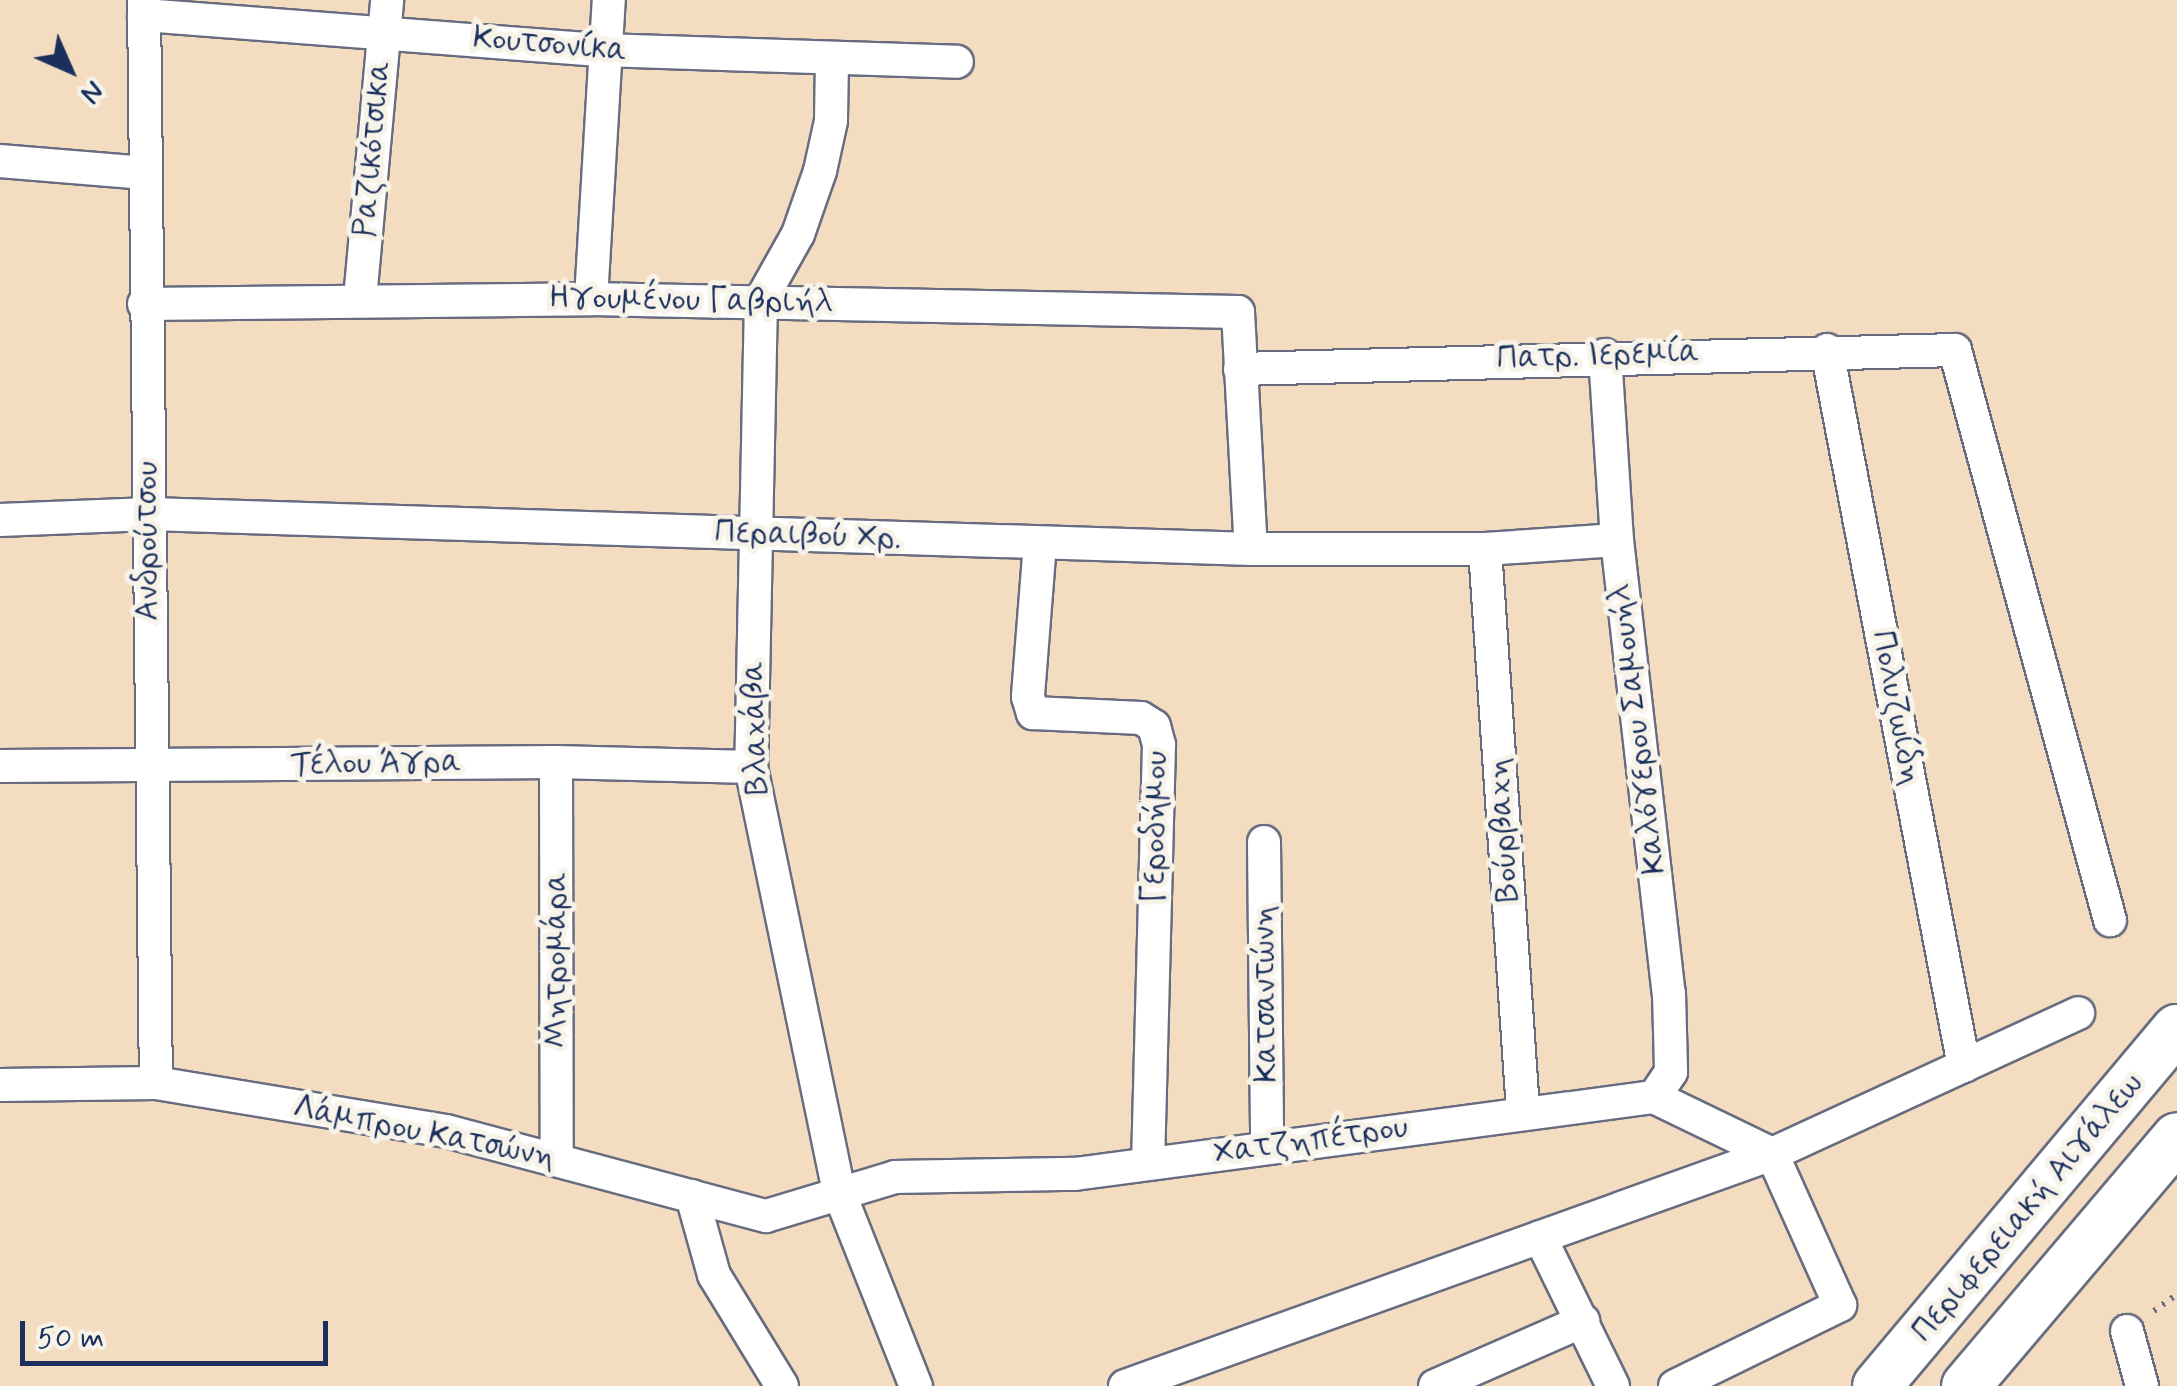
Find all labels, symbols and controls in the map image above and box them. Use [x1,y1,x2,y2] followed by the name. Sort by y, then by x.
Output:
[471,19,629,71] street label: Κουτσονίκα
[20,20,120,120] north arrow
[346,59,400,239] street label: Ραζικότσικα
[72,72,111,111] text: N
[549,279,833,323] street label: Ηγουμένου Γαβριήλ
[1496,333,1700,379] street label: Πατρ. Ιερεμία
[129,461,167,621] street label: Ανδρούτσου
[714,514,902,558] street label: Περαιβού Χρ.
[1601,582,1675,876] street label: Καλόγερου Σαμουήλ
[1862,627,1930,789] street label: Πολυζωίδη
[734,660,778,796] street label: Βλαχάβα
[290,743,462,785] street label: Τέλου Άγρα
[1135,750,1177,904] street label: Γεροδήμου
[1480,756,1528,904] street label: Βούρβαχη
[538,872,576,1048] street label: Μητρομάρα
[1245,905,1287,1083] street label: Κατσαντώνη
[1904,1066,2152,1350] street label: Περιφερειακή Αιγάλεω
[290,1089,558,1177] street label: Λάμπρου Κατσώνη
[1212,1108,1410,1174] street label: Χατζηπέτρου
[25,1301,332,1363] scale bar
[37,1319,104,1358] text: 50 m

